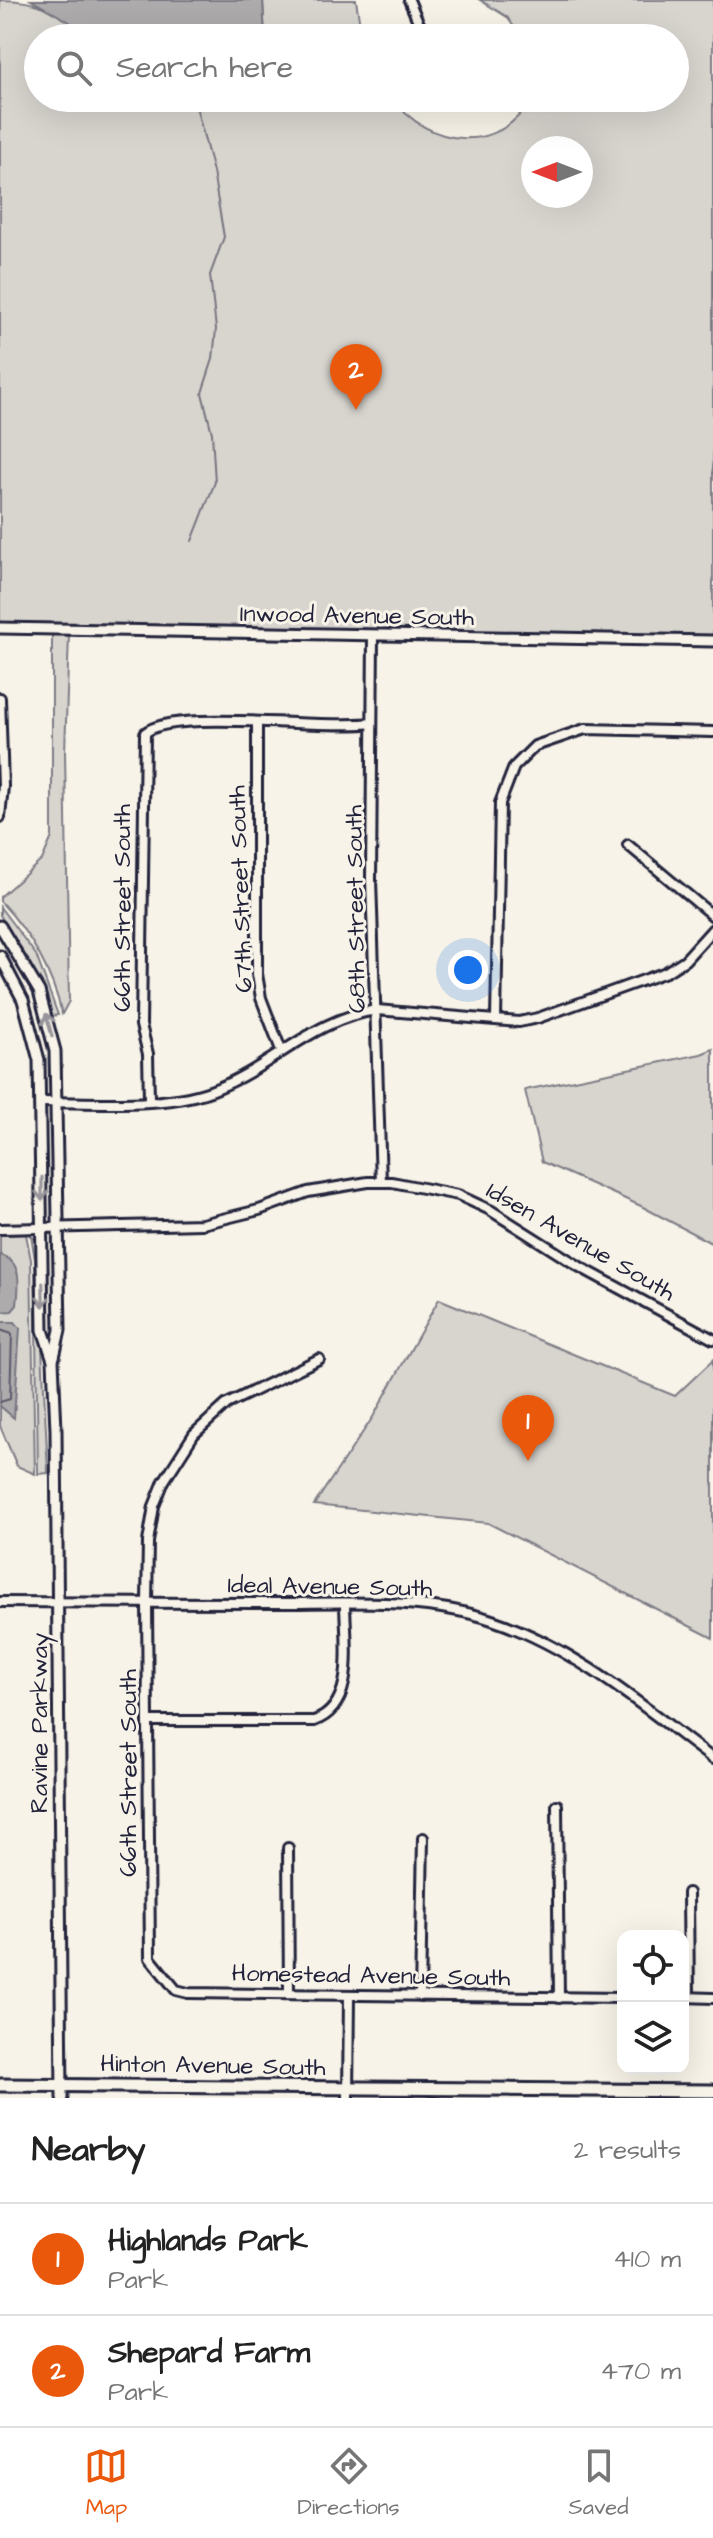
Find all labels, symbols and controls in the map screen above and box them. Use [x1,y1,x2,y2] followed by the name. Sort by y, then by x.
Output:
[24,24,689,112] search box
[52,46,96,90] icon: search
[116,47,293,89] text: Search here
[521,136,593,208] north arrow
[330,344,382,410] pin: 2
[240,597,474,635] street label: Inwood Avenue South
[220,785,262,993] street label: 67th Street South
[106,804,140,1012] street label: 66th Street South
[337,805,375,1013] street label: 68th Street South
[448,950,488,990] your location
[41,1013,56,1039] one-way arrow
[480,1174,681,1310] street label: Idsen Avenue South
[34,1175,50,1202] one-way arrow
[35,1281,51,1308] one-way arrow
[502,1395,554,1461] pin: 1
[227,1568,433,1606] street label: Ideal Avenue South
[23,1633,58,1813] street label: Ravine Parkway
[112,1669,146,1877] street label: 66th Street South
[617,1930,689,2074] map controls
[617,1930,689,2002] button: locate
[231,1957,511,1995] street label: Homestead Avenue South
[617,2002,689,2074] button: layers
[100,2047,326,2085] street label: Hinton Avenue South
[32,2126,146,2174] text: Nearby
[573,2132,681,2168] text: 2 results
[108,2220,308,2262] text: Highlands Park
[56,2241,60,2277] text: 1
[613,2241,681,2277] text: 410 m
[108,2262,168,2298] text: Park
[108,2332,310,2374] text: Shepard Farm
[51,2353,65,2389] text: 2
[600,2353,681,2389] text: 470 m
[108,2374,168,2410] text: Park
[84,2444,128,2523] tab: Map
[297,2444,400,2523] tab: Directions
[569,2444,629,2523] tab: Saved

